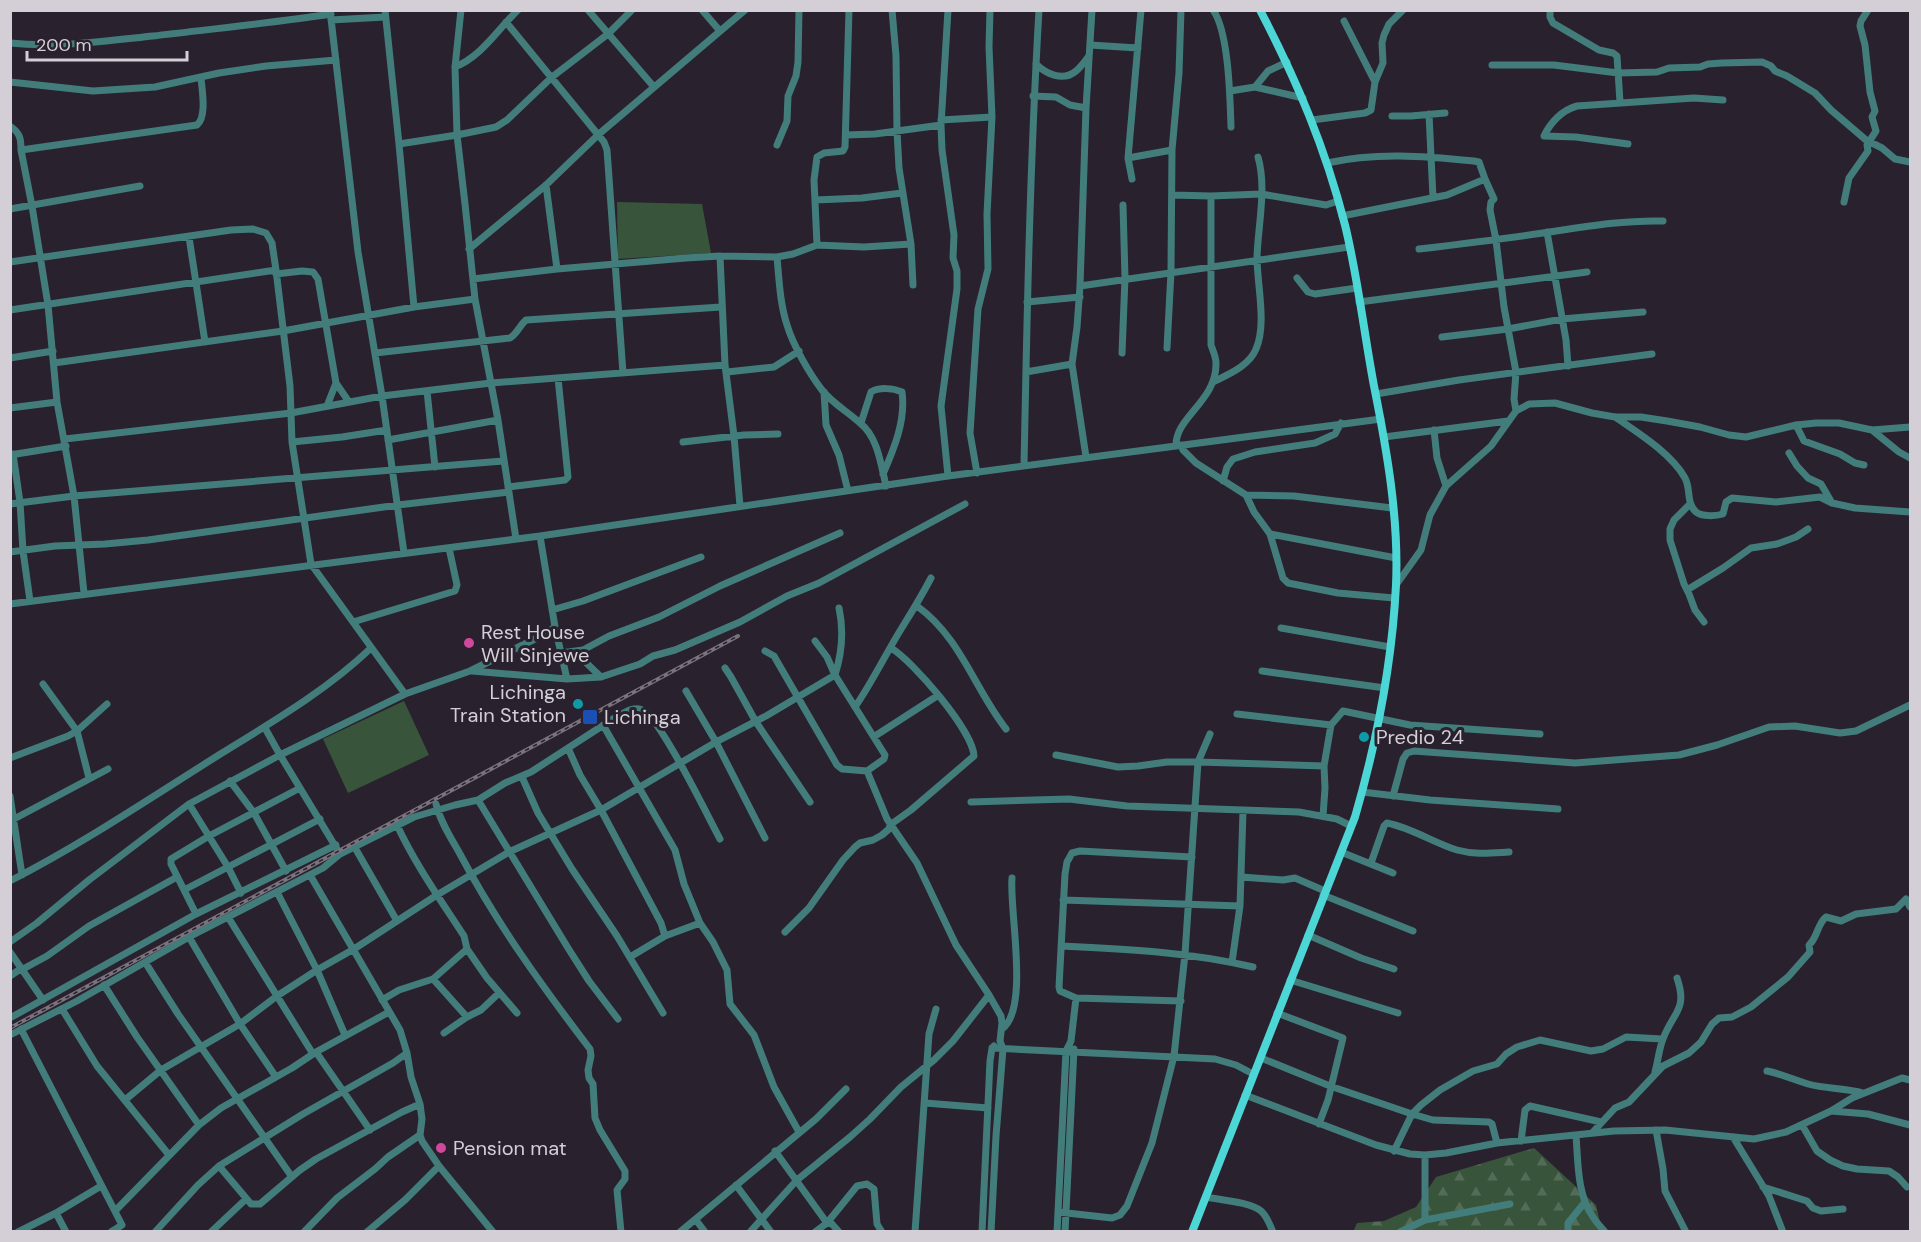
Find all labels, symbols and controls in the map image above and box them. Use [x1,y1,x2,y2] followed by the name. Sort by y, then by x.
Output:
[27,24,188,62] scale bar
[36,33,92,57] text: 200 m
[481,619,589,668] place label: Rest House Will Sinjewe
[462,636,476,650] marker: Rest House Will Sinjewe
[450,679,566,728] place label: Lichinga Train Station
[571,697,585,711] marker: Lichinga Train Station
[604,704,681,730] place label: Lichinga
[581,708,599,726] marker: Lichinga
[1376,724,1464,750] place label: Predio 24
[1357,730,1371,744] marker: Predio 24
[453,1135,567,1161] place label: Pension mat
[434,1141,448,1155] marker: Pension mat

